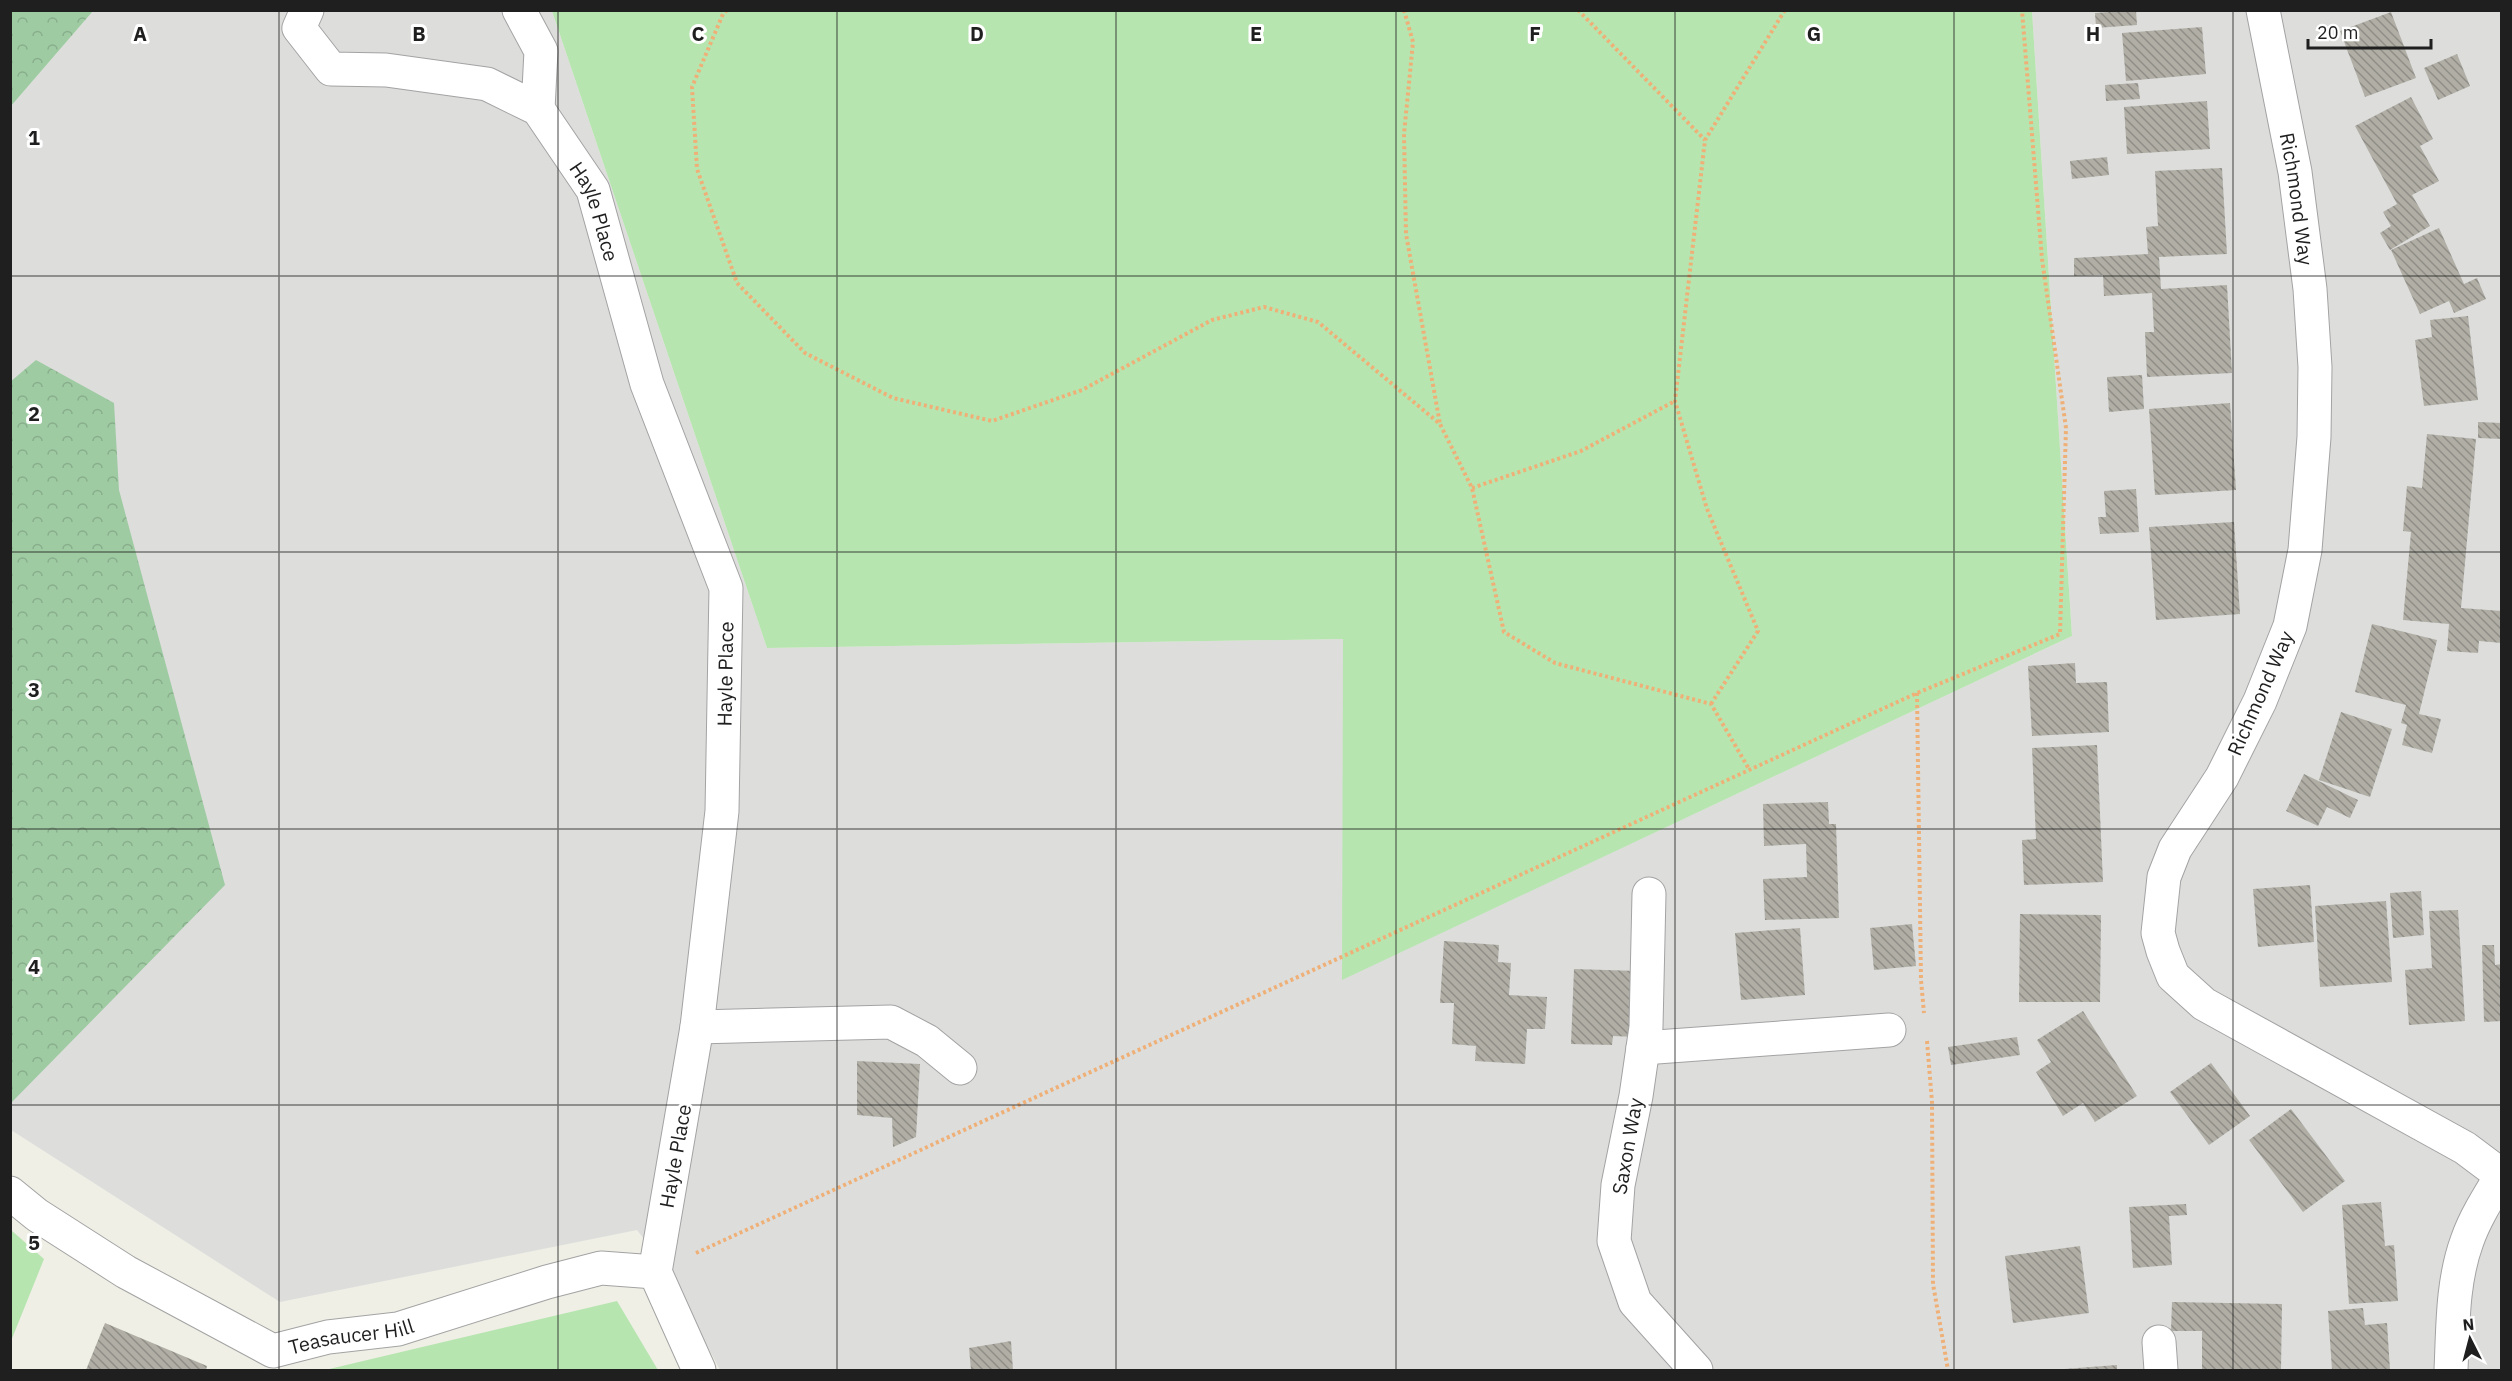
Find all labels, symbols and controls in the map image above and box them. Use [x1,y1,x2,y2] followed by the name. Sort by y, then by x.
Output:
[2308,12,2431,50] scale bar
[133,20,147,47] text: A
[412,20,426,47] text: B
[691,20,705,47] text: C
[970,20,984,47] text: D
[1250,20,1262,47] text: E
[1529,20,1541,47] text: F
[1807,20,1821,47] text: G
[2086,20,2100,47] text: H
[2317,21,2359,44] text: 20 m
[28,124,40,151] text: 1
[2274,130,2320,267] street label: Richmond Way
[564,156,626,264] street label: Hayle Place
[28,400,40,427] text: 2
[711,621,739,727] street label: Hayle Place
[2220,626,2300,760] street label: Richmond Way
[28,676,40,703] text: 3
[28,953,40,980] text: 4
[1605,1096,1649,1196] street label: Saxon Way
[653,1102,697,1210] street label: Hayle Place
[28,1229,40,1256] text: 5
[2440,1309,2500,1369] north arrow
[285,1311,417,1360] street label: Teasaucer Hill
[2462,1314,2475,1335] text: N

